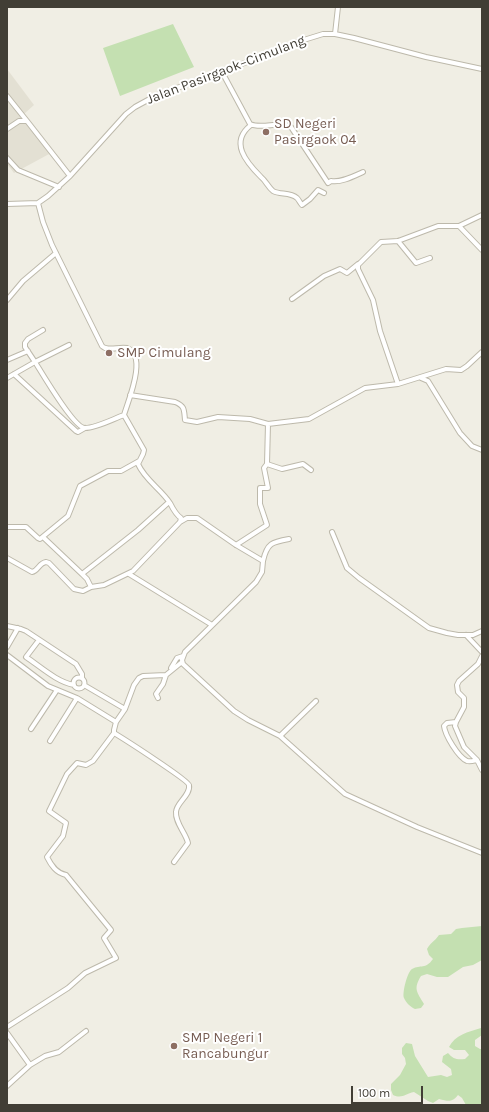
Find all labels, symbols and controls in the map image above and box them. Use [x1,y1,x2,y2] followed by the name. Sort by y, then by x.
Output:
[144,32,308,108] street label: Jalan Pasirgaok–Cimulang
[274,116,356,148] place label: SD Negeri Pasirgaok 04
[261,127,271,137] marker: SD Negeri Pasirgaok 04
[117,345,211,361] place label: SMP Cimulang
[104,348,114,358] marker: SMP Cimulang
[182,1030,268,1062] place label: SMP Negeri 1 Rancabungur
[169,1041,179,1051] marker: SMP Negeri 1 Rancabungur
[353,1078,425,1104] scale bar
[358,1086,390,1100] text: 100 m

